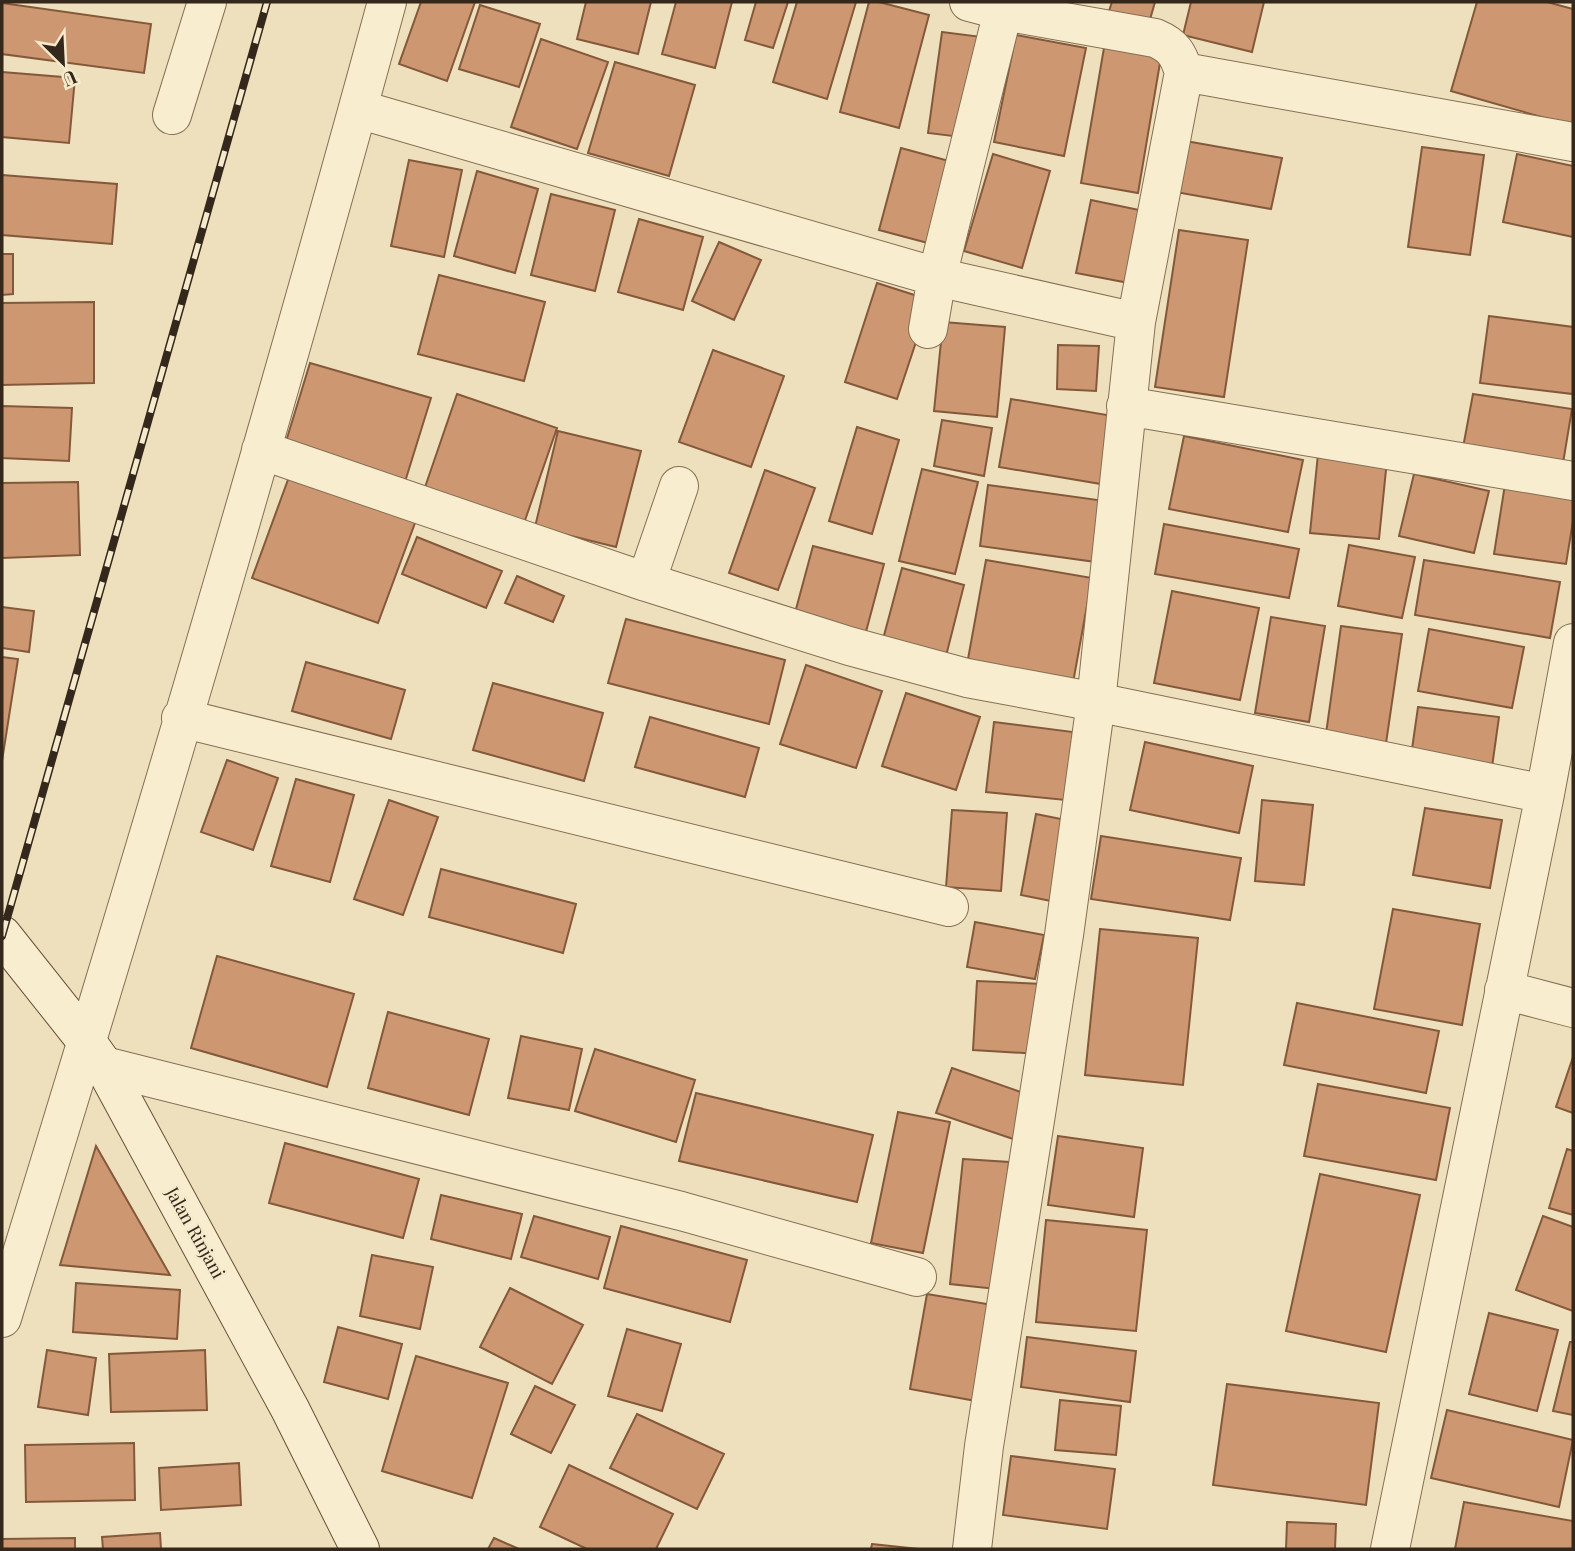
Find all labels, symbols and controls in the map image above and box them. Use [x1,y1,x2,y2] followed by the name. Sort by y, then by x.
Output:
[28,28,98,98] north arrow
[59,65,82,94] text: U
[160,1182,231,1283] street label: Jalan Rinjani

